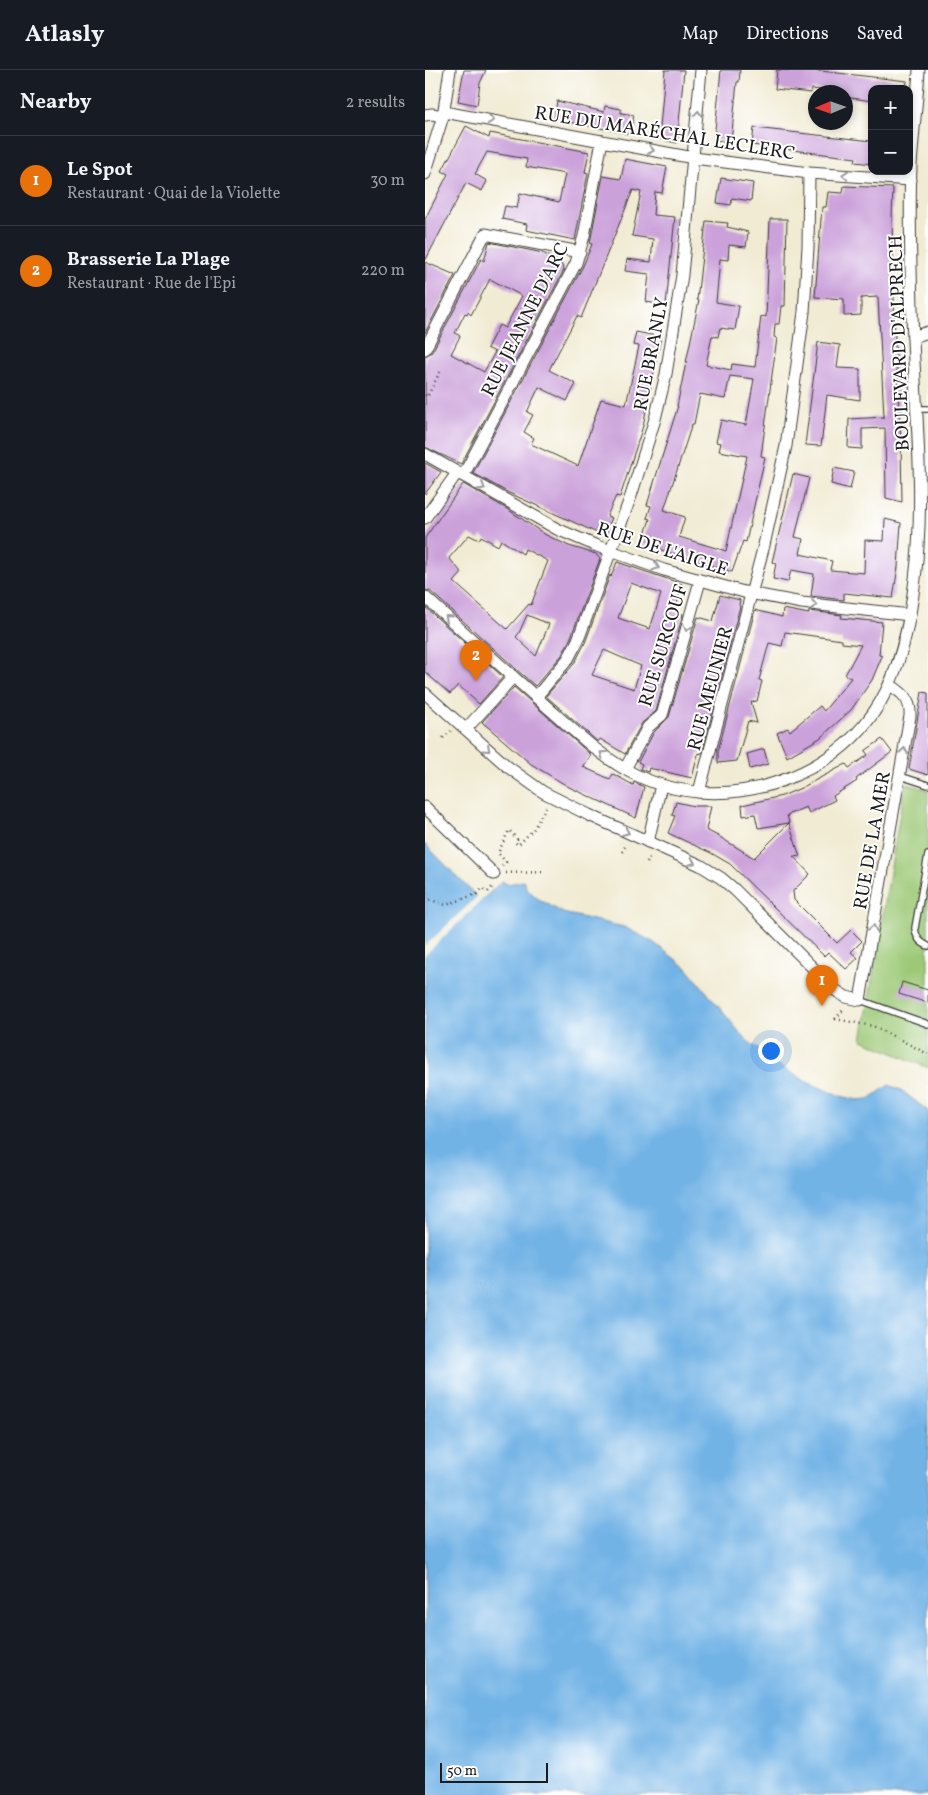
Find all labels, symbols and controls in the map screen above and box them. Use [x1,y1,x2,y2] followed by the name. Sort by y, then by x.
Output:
[25,18,104,52] text: Atlasly
[682,22,718,47] text: Map
[746,22,829,47] text: Directions
[857,22,903,47] text: Saved
[808,85,853,130] north arrow
[868,85,913,175] map controls
[868,85,913,130] button: +
[20,88,91,117] text: Nearby
[346,92,405,114] text: 2 results
[533,101,797,167] street label: RUE DU MARÉCHAL LECLERC
[692,110,703,118] one-way arrow
[487,115,496,125] one-way arrow
[868,130,913,175] button: −
[647,145,656,155] one-way arrow
[67,157,133,183] text: Le Spot
[841,169,849,180] one-way arrow
[33,170,39,192] text: 1
[370,170,405,192] text: 30 m
[67,183,280,205] text: Restaurant · Quai de la Violette
[883,234,917,452] street label: BOULEVARD D'ALPRECH
[476,238,576,401] street label: RUE JEANNE D'ARC
[67,247,230,273] text: Brasserie La Plage
[32,260,40,282] text: 2
[361,260,405,282] text: 220 m
[67,273,236,295] text: Restaurant · Rue de l'Epi
[628,295,676,413] street label: RUE BRANLY
[477,481,486,491] one-way arrow
[593,516,731,583] street label: RUE DE L'AIGLE
[652,561,660,571] one-way arrow
[633,581,695,710] street label: RUE SURCOUF
[811,599,819,610] one-way arrow
[444,615,453,624] one-way arrow
[682,623,740,754] street label: RUE MEUNIER
[682,623,692,631] one-way arrow
[460,640,492,681] pin: 2
[482,743,491,752] one-way arrow
[899,747,909,756] one-way arrow
[599,751,609,760] one-way arrow
[848,769,898,912] street label: RUE DE LA MER
[621,826,630,836] one-way arrow
[687,855,696,866] one-way arrow
[867,924,877,933] one-way arrow
[806,965,838,1006] pin: 1
[758,1038,784,1064] your location
[440,1760,547,1783] scale bar
[447,1762,477,1781] text: 50 m

